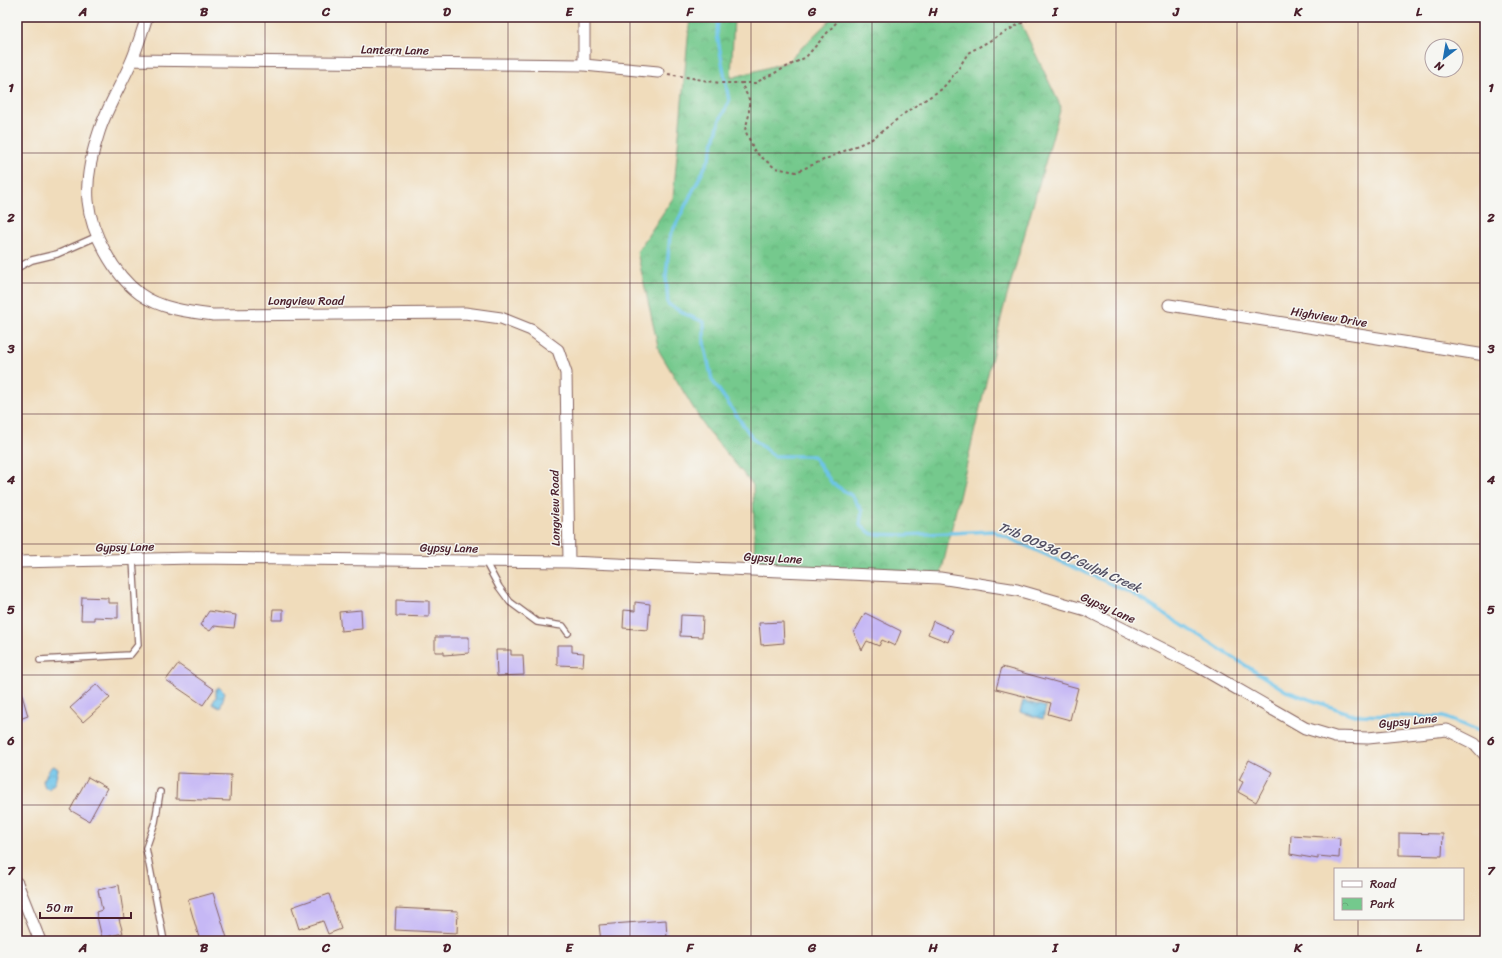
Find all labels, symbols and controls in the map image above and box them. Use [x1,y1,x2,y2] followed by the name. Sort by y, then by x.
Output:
[78,0,87,23] text: A
[200,0,209,23] text: B
[321,0,331,23] text: C
[443,0,451,23] text: D
[565,0,574,23] text: E
[685,0,694,23] text: F
[807,0,817,23] text: G
[927,0,938,23] text: H
[1051,0,1059,23] text: I
[1172,0,1180,23] text: J
[1293,0,1303,23] text: K
[1416,0,1423,23] text: L
[361,38,429,62] street label: Lantern Lane
[1424,38,1464,78] north arrow
[1431,56,1448,77] text: N
[8,76,14,99] text: 1
[1488,76,1494,99] text: 1
[6,206,15,229] text: 2
[1486,206,1495,229] text: 2
[268,290,345,312] street label: Longview Road
[1289,300,1369,334] street label: Highview Drive
[6,337,15,360] text: 3
[1486,337,1495,360] text: 3
[6,468,16,491] text: 4
[1486,468,1496,491] text: 4
[543,469,567,546] street label: Longview Road
[995,515,1146,599] water label: Trib 00936 Of Gulph Creek
[96,535,154,559] street label: Gypsy Lane
[420,536,478,560] street label: Gypsy Lane
[743,545,803,571] street label: Gypsy Lane
[1077,586,1139,630] street label: Gypsy Lane
[7,598,15,621] text: 5
[1487,598,1495,621] text: 5
[1378,707,1438,735] street label: Gypsy Lane
[6,729,15,752] text: 6
[1486,729,1495,752] text: 6
[7,859,16,882] text: 7
[1487,859,1496,882] text: 7
[1334,868,1464,920] legend
[1370,873,1397,895] text: Road
[1370,893,1395,915] text: Park
[40,894,131,920] scale bar
[46,897,73,919] text: 50 m
[78,936,87,958] text: A
[200,936,209,958] text: B
[321,936,331,958] text: C
[443,936,451,958] text: D
[565,936,574,958] text: E
[685,936,694,958] text: F
[807,936,817,958] text: G
[927,936,938,958] text: H
[1051,936,1059,958] text: I
[1172,936,1180,958] text: J
[1293,936,1303,958] text: K
[1416,936,1423,958] text: L

